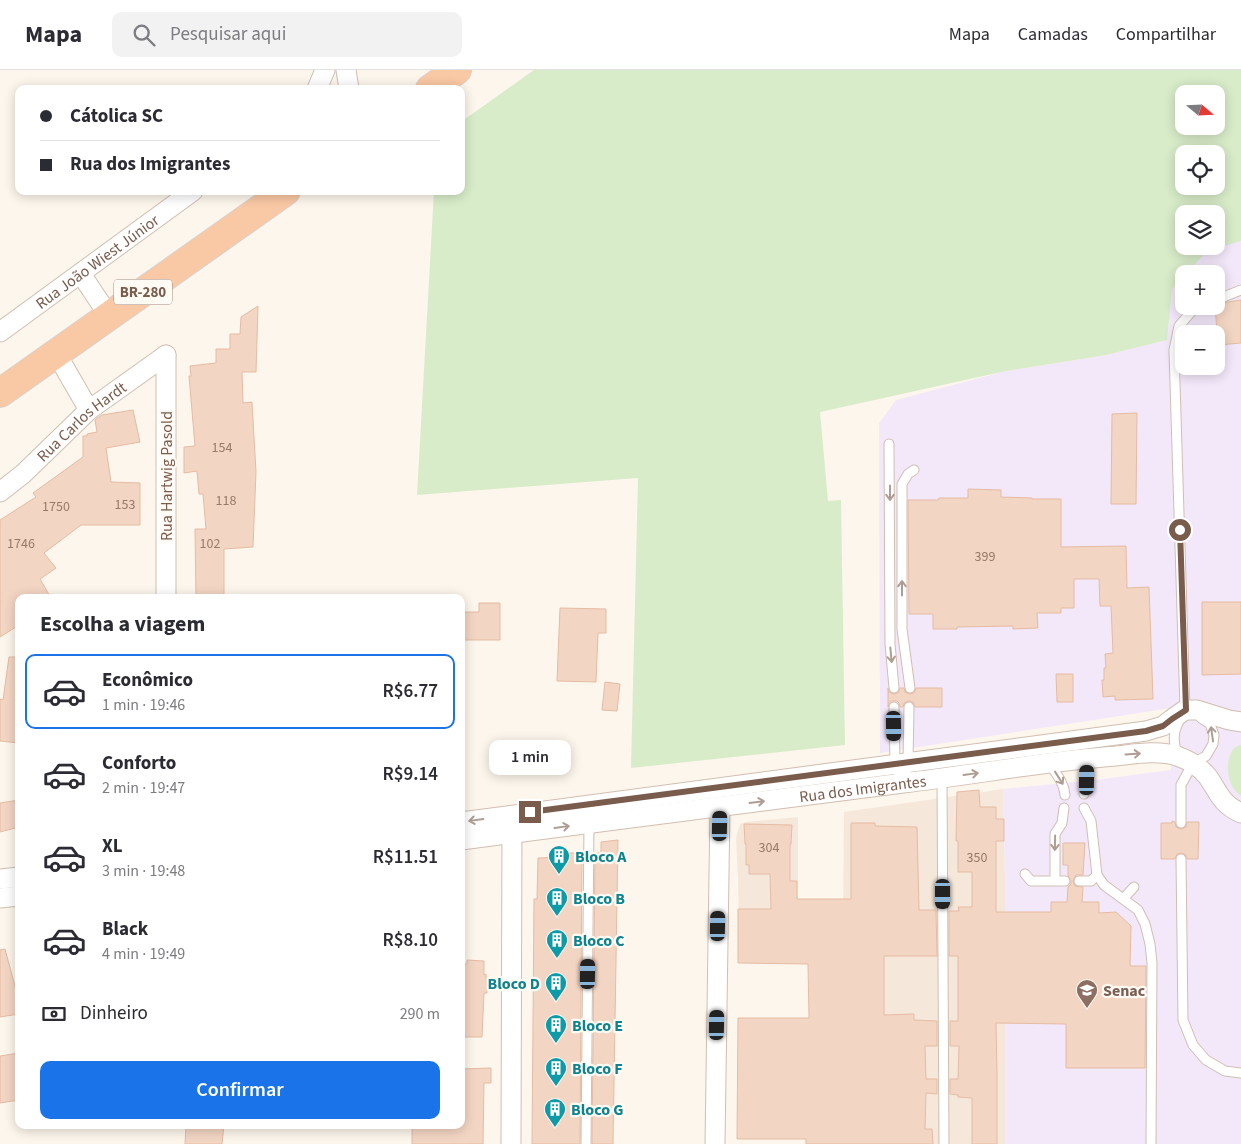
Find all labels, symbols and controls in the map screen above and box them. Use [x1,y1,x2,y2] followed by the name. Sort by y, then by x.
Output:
[112,12,462,57] search box
[25,17,82,52] text: Mapa
[130,21,158,49] icon: search
[170,21,286,48] text: Pesquisar aqui
[949,22,990,47] text: Mapa
[1018,22,1088,47] text: Camadas
[1116,22,1216,47] text: Compartilhar
[1175,85,1225,135] north arrow
[1175,85,1225,375] map controls
[70,103,163,130] text: Cátolica SC
[1175,145,1225,195] button: locate
[70,151,230,178] text: Rua dos Imigrantes
[1175,205,1225,255] button: layers
[31,209,164,315] street label: Rua João Wiest Júnior
[1175,265,1225,315] button: +
[114,280,172,304] road number: BR-280
[1175,325,1225,375] button: −
[32,376,132,467] street label: Rua Carlos Hardt
[156,411,178,541] street label: Rua Hartwig Pasold
[212,438,232,458] house number: 154
[885,484,895,500] one-way arrow
[216,491,236,511] house number: 118
[115,495,135,515] house number: 153
[42,497,70,517] house number: 1750
[1169,519,1191,541] route start
[7,534,35,554] house number: 1746
[200,534,220,554] house number: 102
[975,547,995,567] house number: 399
[897,580,907,596] one-way arrow
[40,608,205,640] text: Escolha a viagem
[886,647,896,663] one-way arrow
[102,667,193,694] text: Econômico
[42,669,87,714] icon: car
[383,678,438,705] text: R$6.77
[102,694,185,716] text: 1 min · 19:46
[886,711,901,741] car
[1207,726,1216,742] one-way arrow
[489,740,571,774] callout: 1 min
[511,746,549,768] text: 1 min
[102,750,176,777] text: Conforto
[1124,750,1140,759] one-way arrow
[42,752,87,797] icon: car
[383,761,438,788] text: R$9.14
[1079,765,1094,795] car
[962,769,978,779] one-way arrow
[798,770,928,808] street label: Rua dos Imigrantes
[1054,771,1064,785] one-way arrow
[102,777,185,799] text: 2 min · 19:47
[749,796,765,806] one-way arrow
[519,801,541,823] route end
[712,811,727,841] car
[468,815,484,825] one-way arrow
[553,822,569,832] one-way arrow
[102,833,123,860] text: XL
[1050,834,1060,851] one-way arrow
[42,835,87,880] icon: car
[759,838,779,858] house number: 304
[373,844,438,871] text: R$11.51
[547,844,571,875] building icon: Bloco A
[575,846,627,868] place label: Bloco A
[967,848,987,868] house number: 350
[102,860,185,882] text: 3 min · 19:48
[935,879,950,909] car
[545,886,569,917] building icon: Bloco B
[573,888,625,910] place label: Bloco B
[710,911,725,941] car
[102,916,148,943] text: Black
[42,918,87,963] icon: car
[383,927,438,954] text: R$8.10
[545,928,569,959] building icon: Bloco C
[573,930,625,952] place label: Bloco C
[102,943,185,965] text: 4 min · 19:49
[580,959,595,989] car
[544,971,568,1002] building icon: Bloco D
[488,973,540,995] place label: Bloco D
[1075,978,1099,1009] school or university icon: Senac
[1103,980,1146,1002] place label: Senac
[40,1000,68,1028] icon: cash
[80,1000,148,1027] text: Dinheiro
[400,1003,440,1025] text: 290 m
[709,1010,724,1040] car
[544,1013,568,1044] building icon: Bloco E
[572,1015,623,1037] place label: Bloco E
[544,1056,568,1087] building icon: Bloco F
[572,1058,623,1080] place label: Bloco F
[40,1061,440,1119] button: Confirmar
[543,1097,567,1128] building icon: Bloco G
[571,1099,623,1121] place label: Bloco G

